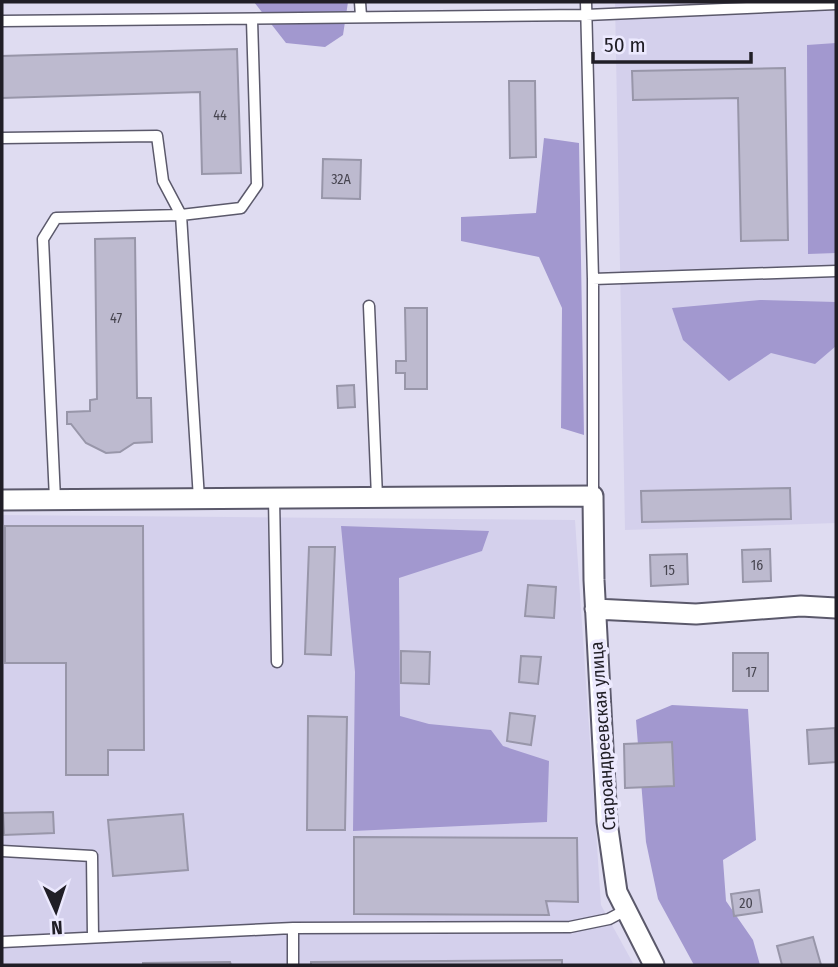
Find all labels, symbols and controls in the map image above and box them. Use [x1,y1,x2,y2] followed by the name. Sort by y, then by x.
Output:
[593,21,750,65] scale bar
[604,32,646,58] text: 50 m
[213,107,227,124] house number: 44
[331,171,352,188] house number: 32А
[110,310,122,327] house number: 47
[751,557,763,574] house number: 16
[663,562,675,579] house number: 15
[585,641,621,831] street label: Староандреевская улица
[745,664,757,681] house number: 17
[21,876,91,946] north arrow
[739,895,753,912] house number: 20
[51,916,63,939] text: N

